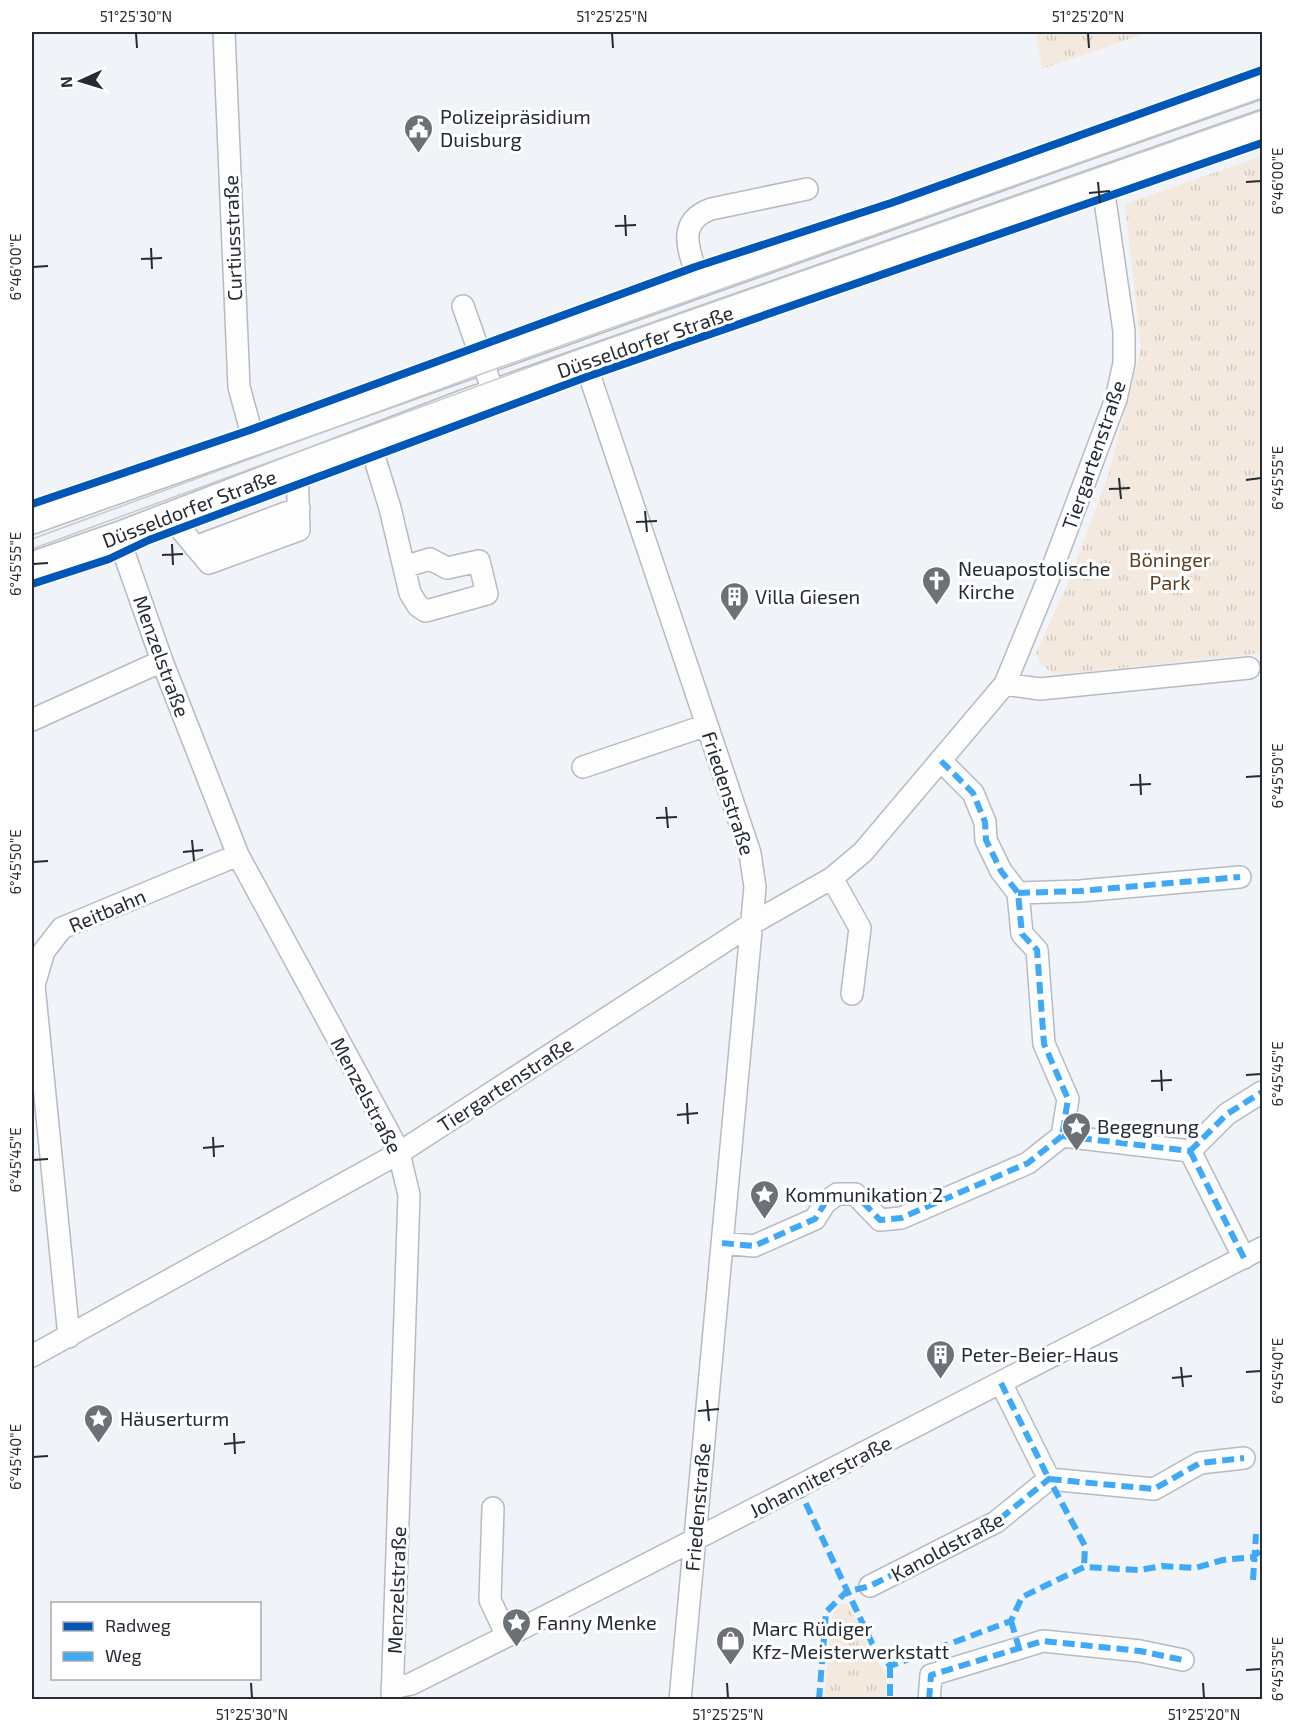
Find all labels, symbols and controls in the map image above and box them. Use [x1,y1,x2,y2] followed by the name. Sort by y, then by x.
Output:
[100,7,172,25] text: 51°25'30"N
[576,7,648,25] text: 51°25'25"N
[1052,7,1124,25] text: 51°25'20"N
[51,51,111,111] north arrow
[56,76,75,89] text: N
[440,104,591,151] place label: Polizeipräsidium Duisburg
[403,112,435,154] public building icon: Polizeipräsidium Duisburg
[1268,148,1286,214] text: 6°46'00"E
[218,175,246,301] street label: Curtiusstraße
[6,234,24,300] text: 6°46'00"E
[554,300,736,382] street label: Düsseldorfer Straße
[1056,377,1130,533] street label: Tiergartenstraße
[1268,446,1286,510] text: 6°45'55"E
[98,464,280,552] street label: Düsseldorfer Straße
[6,532,24,596] text: 6°45'55"E
[1129,547,1211,594] park label: Böninger Park
[958,556,1111,603] place label: Neuapostolische Kirche
[921,564,953,606] church icon: Neuapostolische Kirche
[718,580,750,622] building icon: Villa Giesen
[755,584,860,608] place label: Villa Giesen
[129,592,195,720] street label: Menzelstraße
[698,728,760,858] street label: Friedenstraße
[1268,743,1286,809] text: 6°45'50"E
[6,829,24,895] text: 6°45'50"E
[65,883,149,937] street label: Reitbahn
[433,1031,577,1137] street label: Tiergartenstraße
[326,1033,408,1157] street label: Menzelstraße
[1268,1041,1286,1107] text: 6°45'45"E
[1060,1110,1092,1152] place icon: Begegnung
[1097,1114,1199,1138] place label: Begegnung
[6,1127,24,1193] text: 6°45'45"E
[748,1178,780,1220] place icon: Kommunikation 2
[785,1182,943,1206] place label: Kommunikation 2
[924,1338,956,1380] building icon: Peter-Beier-Haus
[1268,1338,1286,1404] text: 6°45'40"E
[961,1342,1119,1366] place label: Peter-Beier-Haus
[83,1402,115,1444] place icon: Häuserturm
[120,1406,229,1430] place label: Häuserturm
[6,1424,24,1490] text: 6°45'40"E
[745,1430,895,1522] street label: Johanniterstraße
[679,1442,715,1572] street label: Friedenstraße
[887,1506,1007,1586] street label: Kanoldstraße
[382,1526,410,1654] street label: Menzelstraße
[51,1602,261,1680] legend
[500,1606,532,1648] place icon: Fanny Menke
[537,1610,657,1634] place label: Fanny Menke
[105,1614,171,1636] text: Radweg
[752,1616,950,1663] place label: Marc Rüdiger Kfz-Meisterwerkstatt
[715,1624,747,1666] shop icon: Marc Rüdiger Kfz-Meisterwerkstatt
[1268,1637,1286,1701] text: 6°45'35"E
[105,1644,141,1666] text: Weg
[216,1705,288,1723] text: 51°25'30"N
[692,1705,764,1723] text: 51°25'25"N
[1168,1705,1240,1723] text: 51°25'20"N

